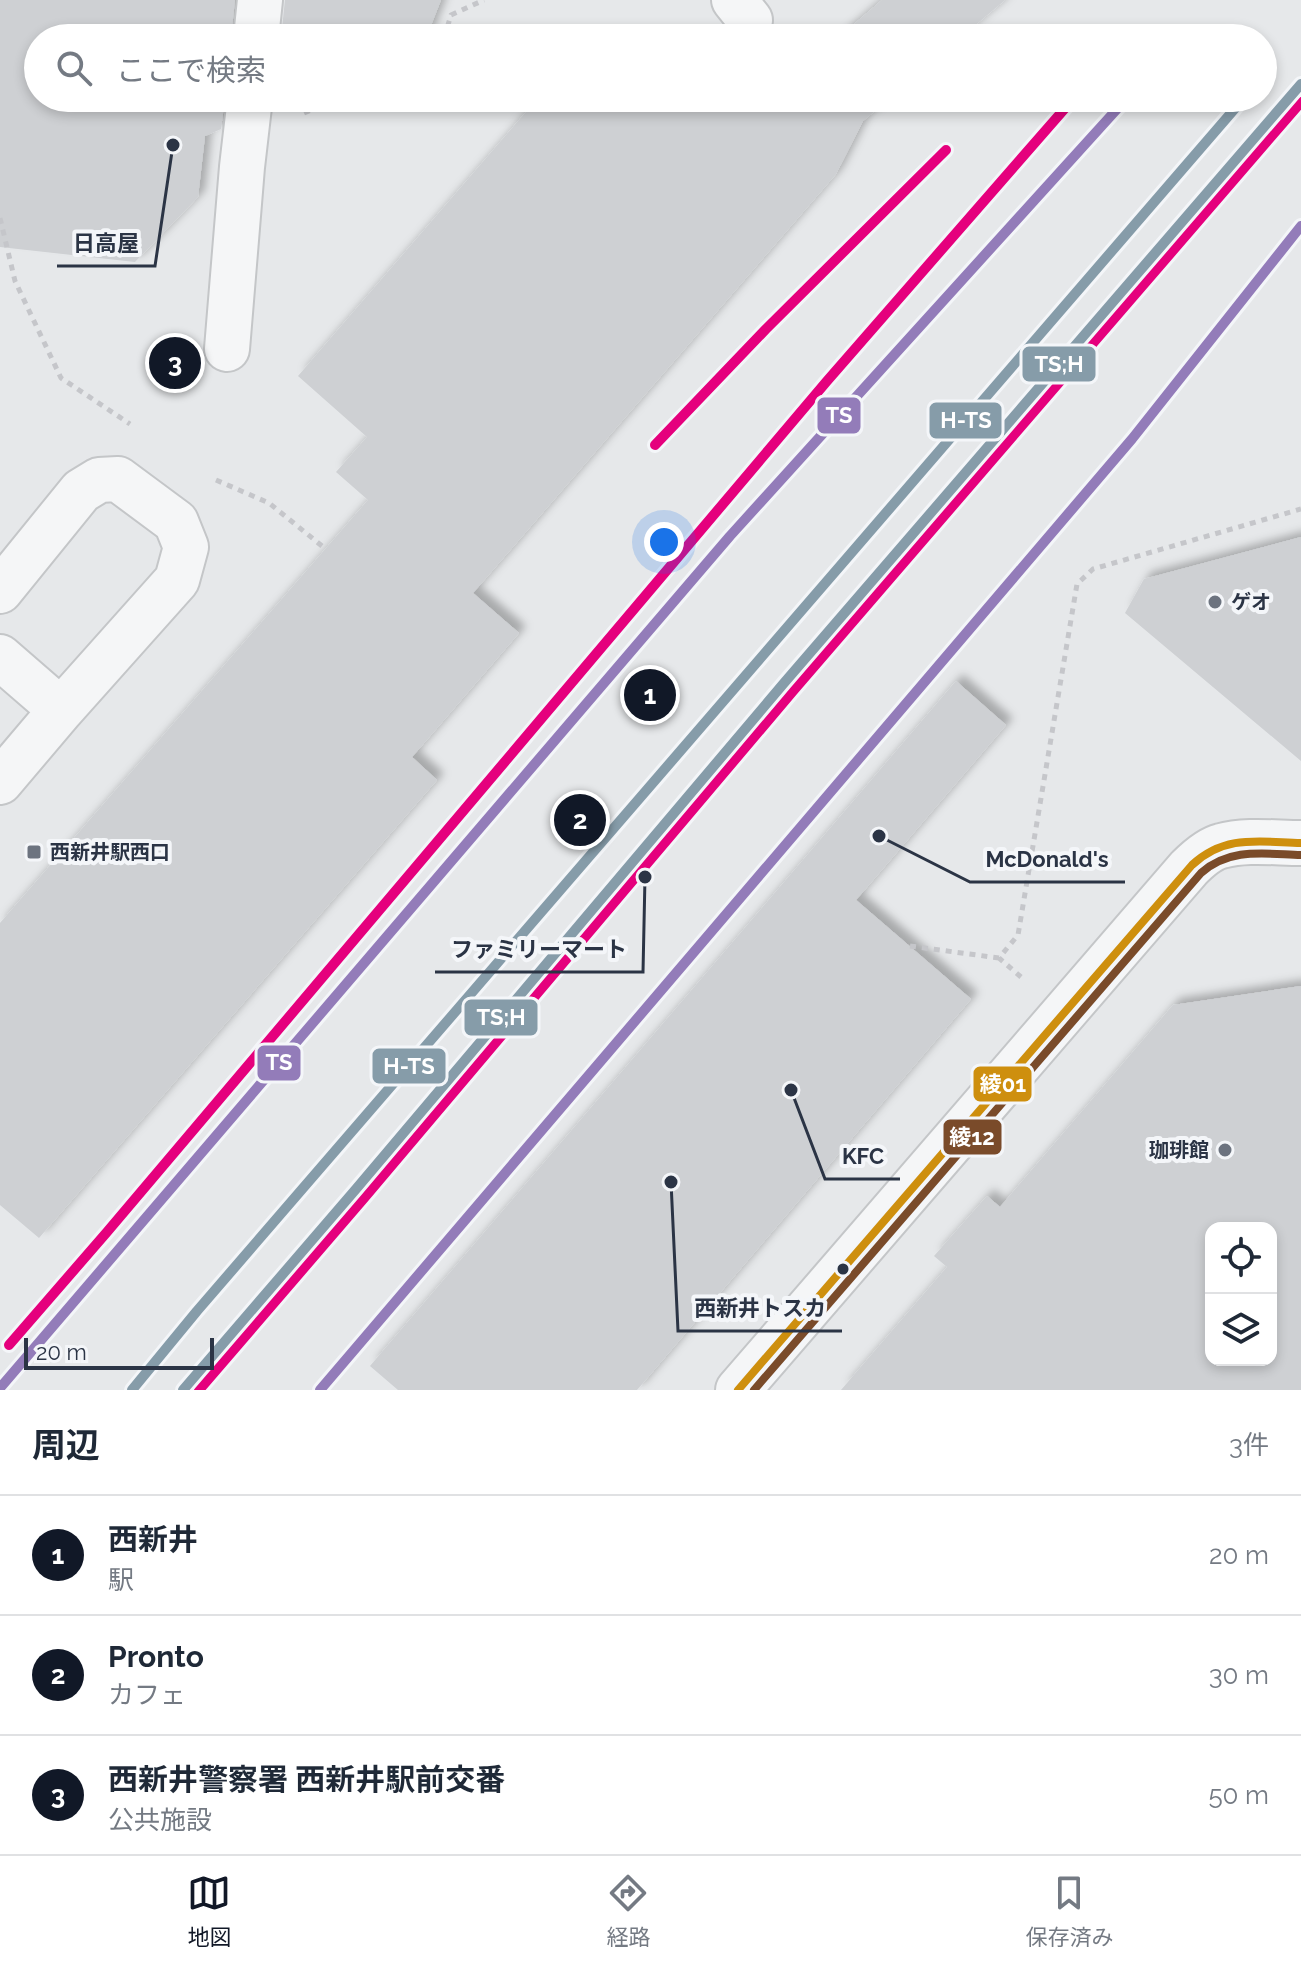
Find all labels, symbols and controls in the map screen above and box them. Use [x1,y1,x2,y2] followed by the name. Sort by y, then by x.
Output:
[24,24,1277,112] search box
[52,46,96,90] icon: search
[116,53,266,88] text: ここで検索
[57,220,155,266] callout: 日高屋
[73,230,139,256] text: 日高屋
[149,333,201,393] pin: 3
[1021,345,1097,383] line badge: TS;H
[1034,351,1084,377] text: TS;H
[816,396,862,435] line badge: TS
[928,401,1003,440] line badge: H-TS
[825,402,853,428] text: TS
[940,407,992,433] text: H-TS
[644,522,684,562] your location
[1231,590,1271,614] place label: ゲオ
[1206,593,1224,611] marker: ゲオ
[624,665,676,725] pin: 1
[554,790,606,850] pin: 2
[970,836,1125,882] callout: McDonald's
[50,840,170,864] place label: 西新井駅西口
[25,843,43,861] marker: 西新井駅西口
[985,846,1109,872] text: McDonald's
[435,926,643,972] callout: ファミリーマート
[451,936,627,962] text: ファミリーマート
[463,998,539,1037] line badge: TS;H
[476,1004,526,1030] text: TS;H
[256,1044,302,1082] line badge: TS
[371,1047,447,1085] line badge: H-TS
[265,1049,293,1075] text: TS
[383,1053,435,1079] text: H-TS
[972,1065,1033,1103] line badge: 綾01
[980,1071,1026,1097] text: 綾01
[942,1118,1003,1156] line badge: 綾12
[949,1124,995,1150] text: 綾12
[825,1133,900,1179] callout: KFC
[1149,1138,1209,1162] place label: 珈琲館
[1216,1141,1234,1159] marker: 珈琲館
[842,1143,884,1169] text: KFC
[1205,1222,1277,1366] map controls
[1205,1222,1277,1294] button: locate
[835,1261,851,1277] unlabelled marker
[678,1285,842,1331] callout: 西新井トスカ
[1205,1294,1277,1366] button: layers
[694,1295,826,1321] text: 西新井トスカ
[24,1334,214,1370] scale bar
[36,1339,87,1365] text: 20 m
[32,1425,100,1465] text: 周辺
[1229,1430,1269,1460] text: 3件
[108,1522,198,1557] text: 西新井
[52,1540,64,1570] text: 1
[1209,1540,1269,1570] text: 20 m
[108,1565,134,1595] text: 駅
[108,1639,204,1674] text: Pronto
[51,1660,65,1690] text: 2
[1209,1660,1269,1690] text: 30 m
[108,1680,186,1710] text: カフェ
[108,1762,505,1797] text: 西新井警察署 西新井駅前交番
[51,1780,65,1810] text: 3
[1208,1780,1269,1810] text: 50 m
[108,1805,212,1835] text: 公共施設
[187,1871,232,1951] tab: 地図
[606,1871,651,1951] tab: 経路
[1025,1871,1114,1951] tab: 保存済み

